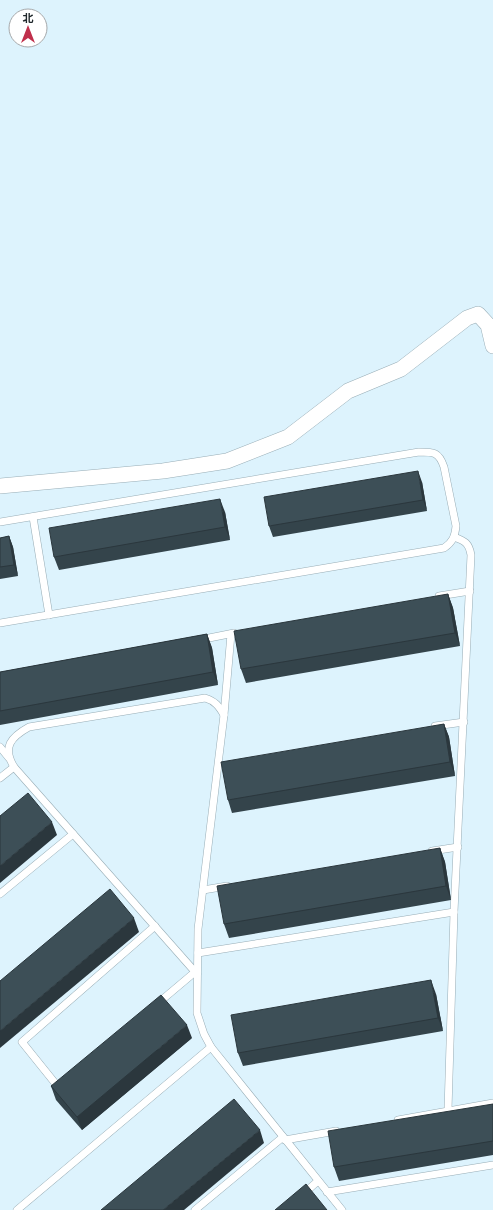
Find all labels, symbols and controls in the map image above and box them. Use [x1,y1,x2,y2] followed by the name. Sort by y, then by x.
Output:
[8,8,48,48] north arrow
[23,10,34,25] text: 北

